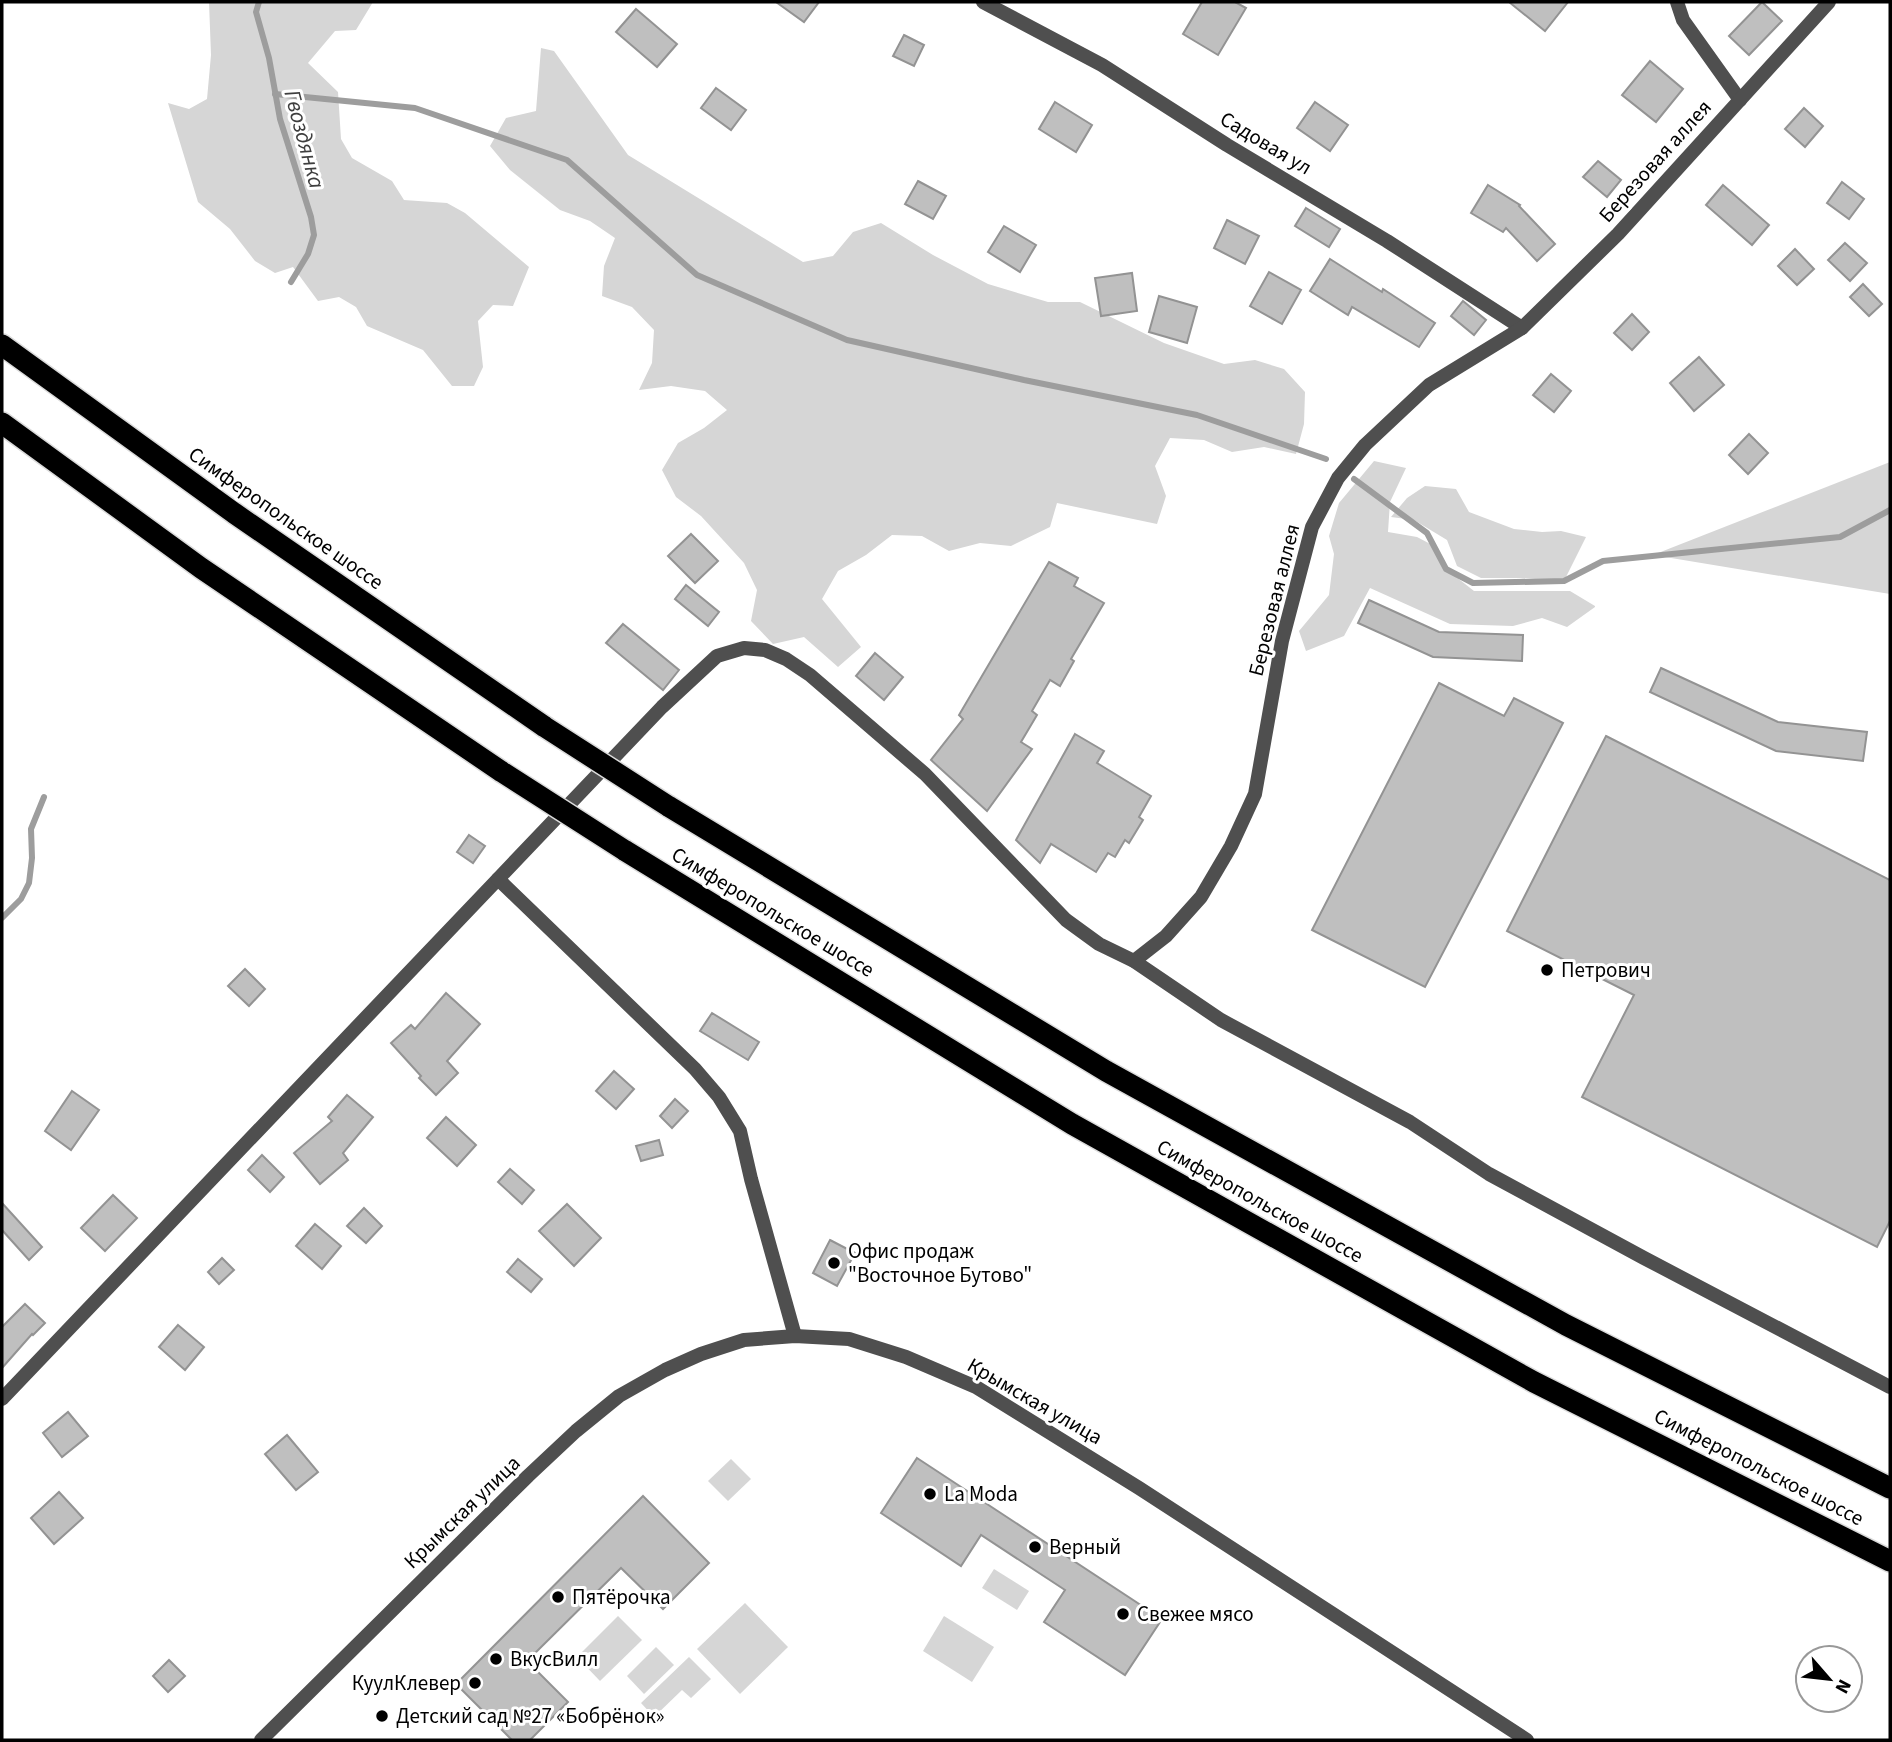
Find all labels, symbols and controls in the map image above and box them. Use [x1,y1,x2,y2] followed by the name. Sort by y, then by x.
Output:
[276,86,334,192] water label: Гвоздянка
[1592,93,1718,229] street label: Березовая аллея
[1214,104,1318,182] street label: Садовая ул
[182,439,390,597] street label: Симферопольское шоссе
[1241,521,1307,679] street label: Березовая аллея
[666,839,880,985] street label: Симферопольское шоссе
[1561,955,1651,985] place label: Петрович
[1539,962,1555,978] marker: Петрович
[1151,1132,1369,1270] street label: Симферопольское шоссе
[848,1236,1032,1290] place label: Офис продаж "Восточное Бутово"
[826,1255,842,1271] marker: Офис продаж "Восточное Бутово"
[962,1350,1108,1452] street label: Крымская улица
[1649,1401,1869,1533] street label: Симферопольское шоссе
[397,1449,527,1575] street label: Крымская улица
[944,1479,1018,1509] place label: La Moda
[922,1486,938,1502] marker: La Moda
[1049,1532,1121,1562] place label: Верный
[1027,1539,1043,1555] marker: Верный
[572,1582,671,1612] place label: Пятёрочка
[550,1589,566,1605] marker: Пятёрочка
[1137,1599,1254,1629] place label: Свежее мясо
[1115,1606,1131,1622] marker: Свежее мясо
[510,1644,598,1674] place label: ВкусВилл
[1794,1644,1864,1714] north arrow
[488,1651,504,1667] marker: ВкусВилл
[352,1668,461,1698] place label: КуулКлевер
[1828,1674,1858,1698] text: N
[467,1675,483,1691] marker: КуулКлевер
[396,1701,664,1731] place label: Детский сад №27 «Бобрёнок»
[374,1708,390,1724] marker: Детский сад №27 «Бобрёнок»

